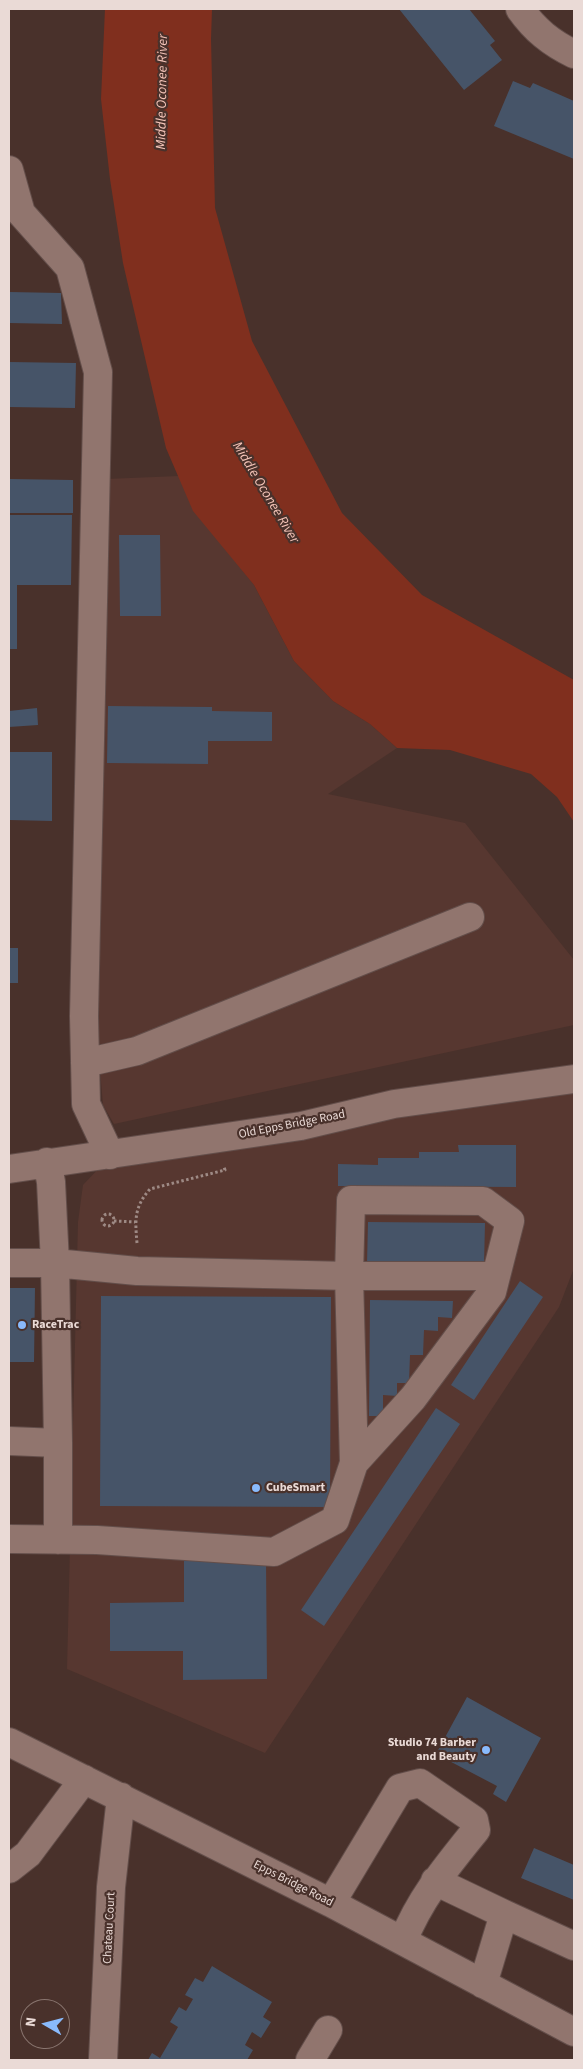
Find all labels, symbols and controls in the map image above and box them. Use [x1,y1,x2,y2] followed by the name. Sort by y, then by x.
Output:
[154,34,172,150] water label: Middle Oconee River
[228,439,302,547] water label: Middle Oconee River
[238,1108,346,1142] street label: Old Epps Bridge Road
[32,1318,79,1332] place label: RaceTrac
[16,1319,28,1331] marker: RaceTrac
[266,1481,325,1495] place label: CubeSmart
[250,1482,262,1494] marker: CubeSmart
[388,1736,476,1764] place label: Studio 74 Barber and Beauty
[480,1744,492,1756] marker: Studio 74 Barber and Beauty
[251,1858,335,1910] street label: Epps Bridge Road
[101,1892,119,1964] street label: Chateau Court
[20,1999,70,2049] north arrow
[21,2016,42,2028] text: N

